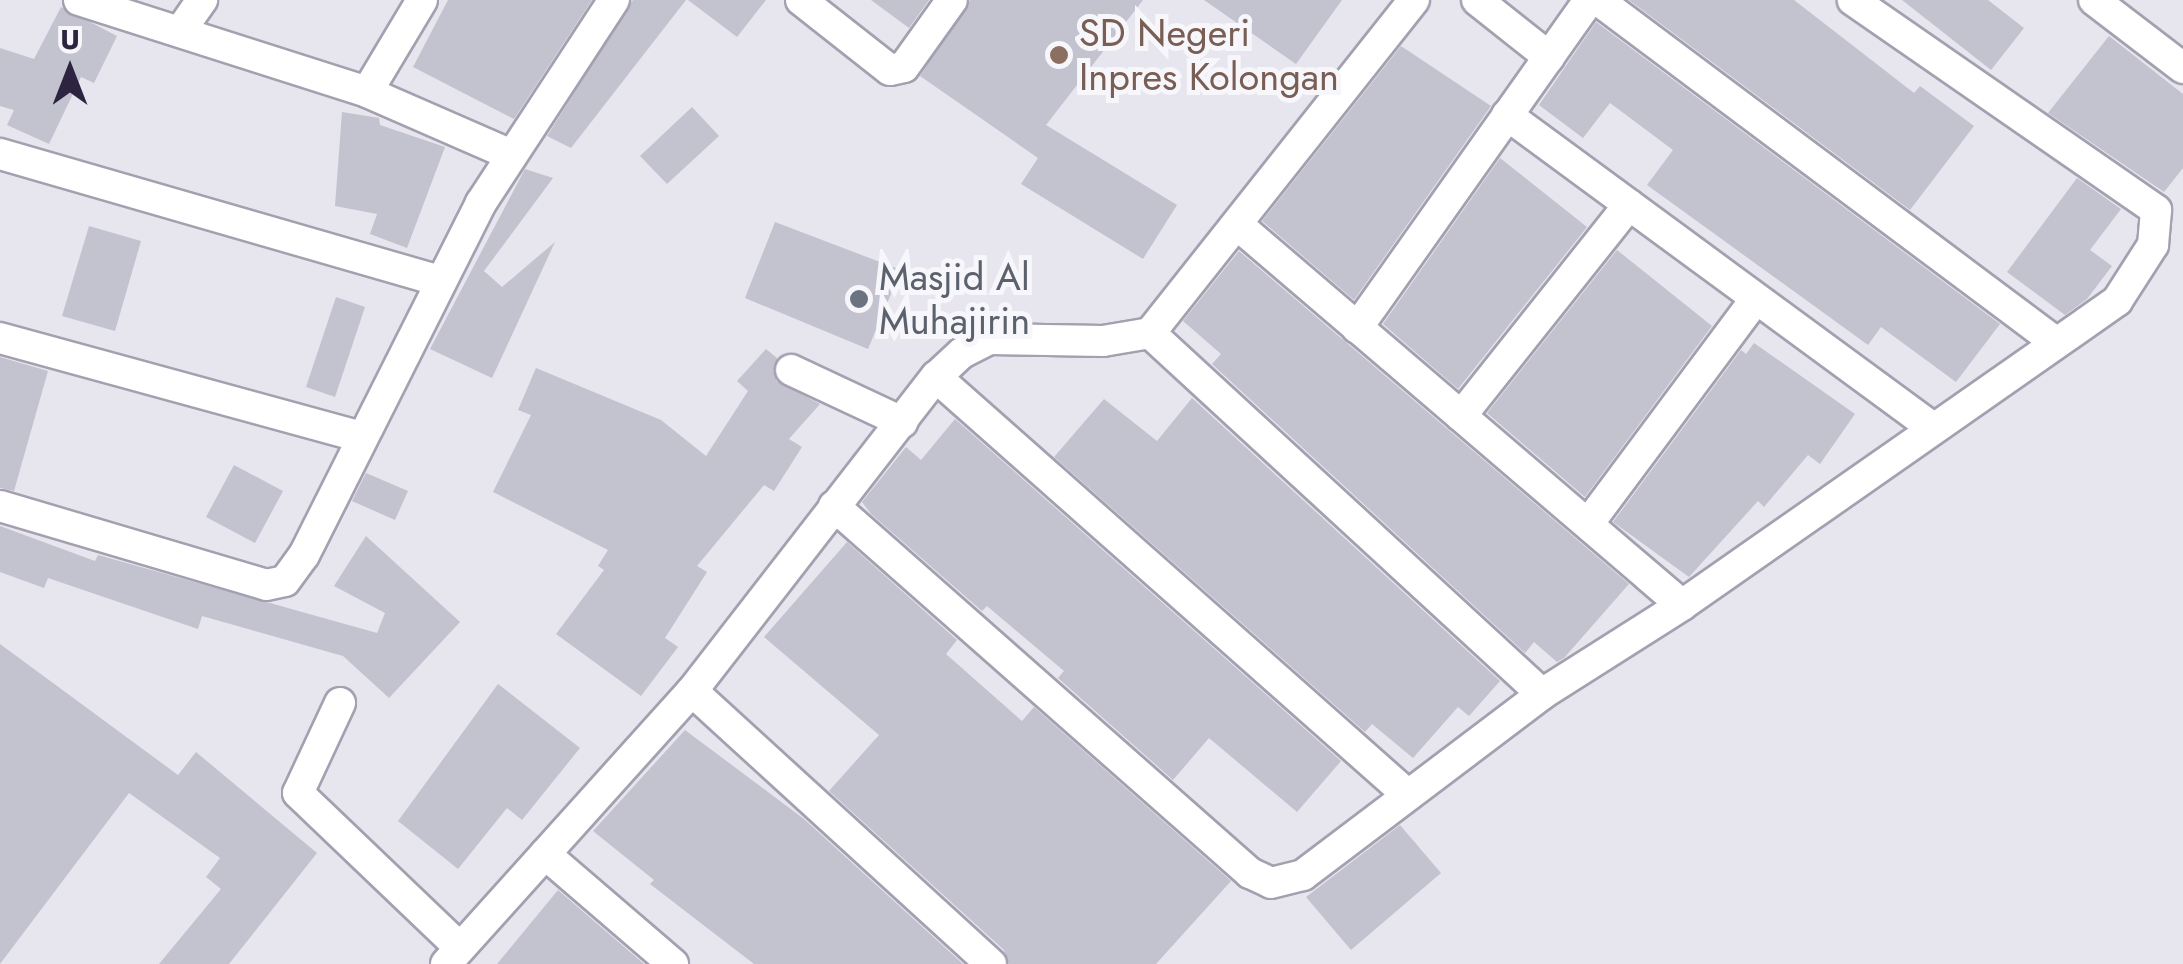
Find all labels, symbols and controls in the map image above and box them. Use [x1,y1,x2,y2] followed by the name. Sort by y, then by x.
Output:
[1079,10,1339,100] place label: SD Negeri Inpres Kolongan
[60,19,80,60] text: U
[20,20,120,120] north arrow
[1048,44,1070,66] marker: SD Negeri Inpres Kolongan
[879,254,1030,343] place label: Masjid Al Muhajirin
[848,288,870,310] marker: Masjid Al Muhajirin

